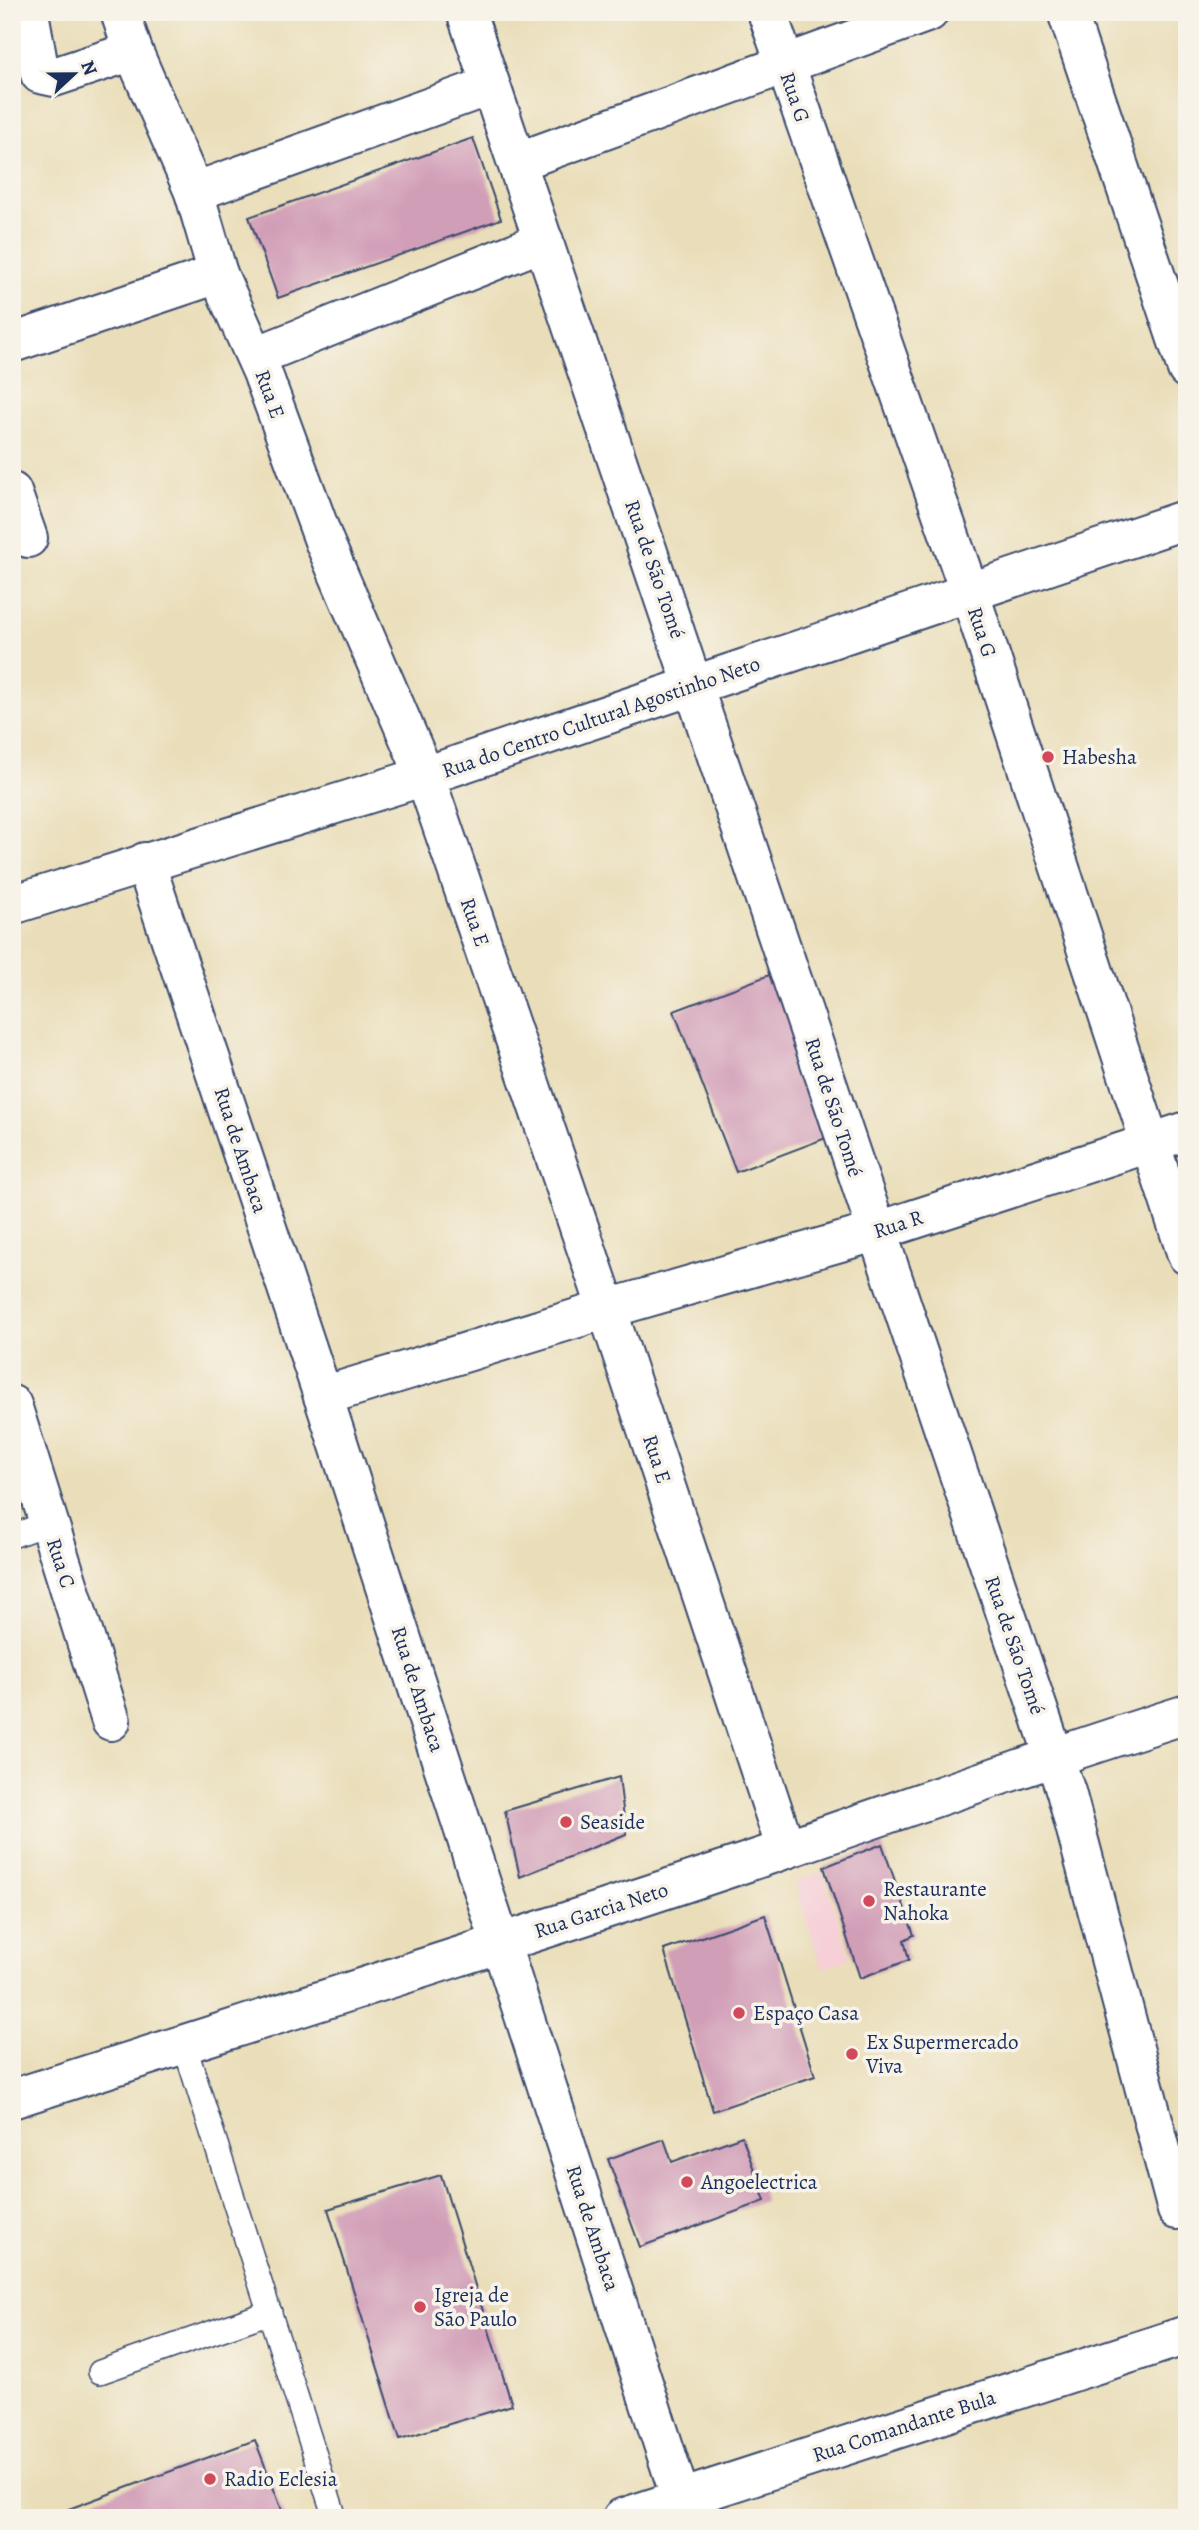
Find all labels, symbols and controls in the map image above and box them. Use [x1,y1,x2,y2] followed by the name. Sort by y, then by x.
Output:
[38,38,108,108] north arrow
[74,57,104,79] text: N
[773,68,817,126] street label: Rua G
[248,366,292,422] street label: Rua E
[618,496,692,642] street label: Rua de São Tomé
[961,603,1003,661] street label: Rua G
[438,649,764,785] street label: Rua do Centro Cultural Agostinho Neto
[1062,743,1137,771] place label: Habesha
[1040,749,1056,765] marker: Habesha
[454,894,496,950] street label: Rua E
[798,1034,870,1180] street label: Rua de São Tomé
[208,1084,275,1217] street label: Rua de Ambaca
[870,1203,926,1245] street label: Rua R
[636,1431,678,1487] street label: Rua E
[40,1535,82,1591] street label: Rua C
[978,1572,1052,1718] street label: Rua de São Tomé
[385,1623,452,1756] street label: Rua de Ambaca
[580,1808,645,1836] place label: Seaside
[558,1814,574,1830] marker: Seaside
[530,1875,672,1945] street label: Rua Garcia Neto
[883,1875,987,1927] place label: Restaurante Nahoka
[861,1893,877,1909] marker: Restaurante Nahoka
[753,1999,859,2027] place label: Espaço Casa
[731,2005,747,2021] marker: Espaço Casa
[865,2028,1019,2080] place label: Ex Supermercado Viva
[844,2046,860,2062] marker: Ex Supermercado Viva
[560,2162,627,2295] street label: Rua de Ambaca
[700,2168,818,2196] place label: Angoelectrica
[679,2174,695,2190] marker: Angoelectrica
[434,2281,517,2333] place label: Igreja de São Paulo
[412,2299,428,2315] marker: Igreja de São Paulo
[809,2383,1000,2469] street label: Rua Comandante Bula
[224,2465,338,2493] place label: Radio Eclesia
[202,2471,218,2487] marker: Radio Eclesia

